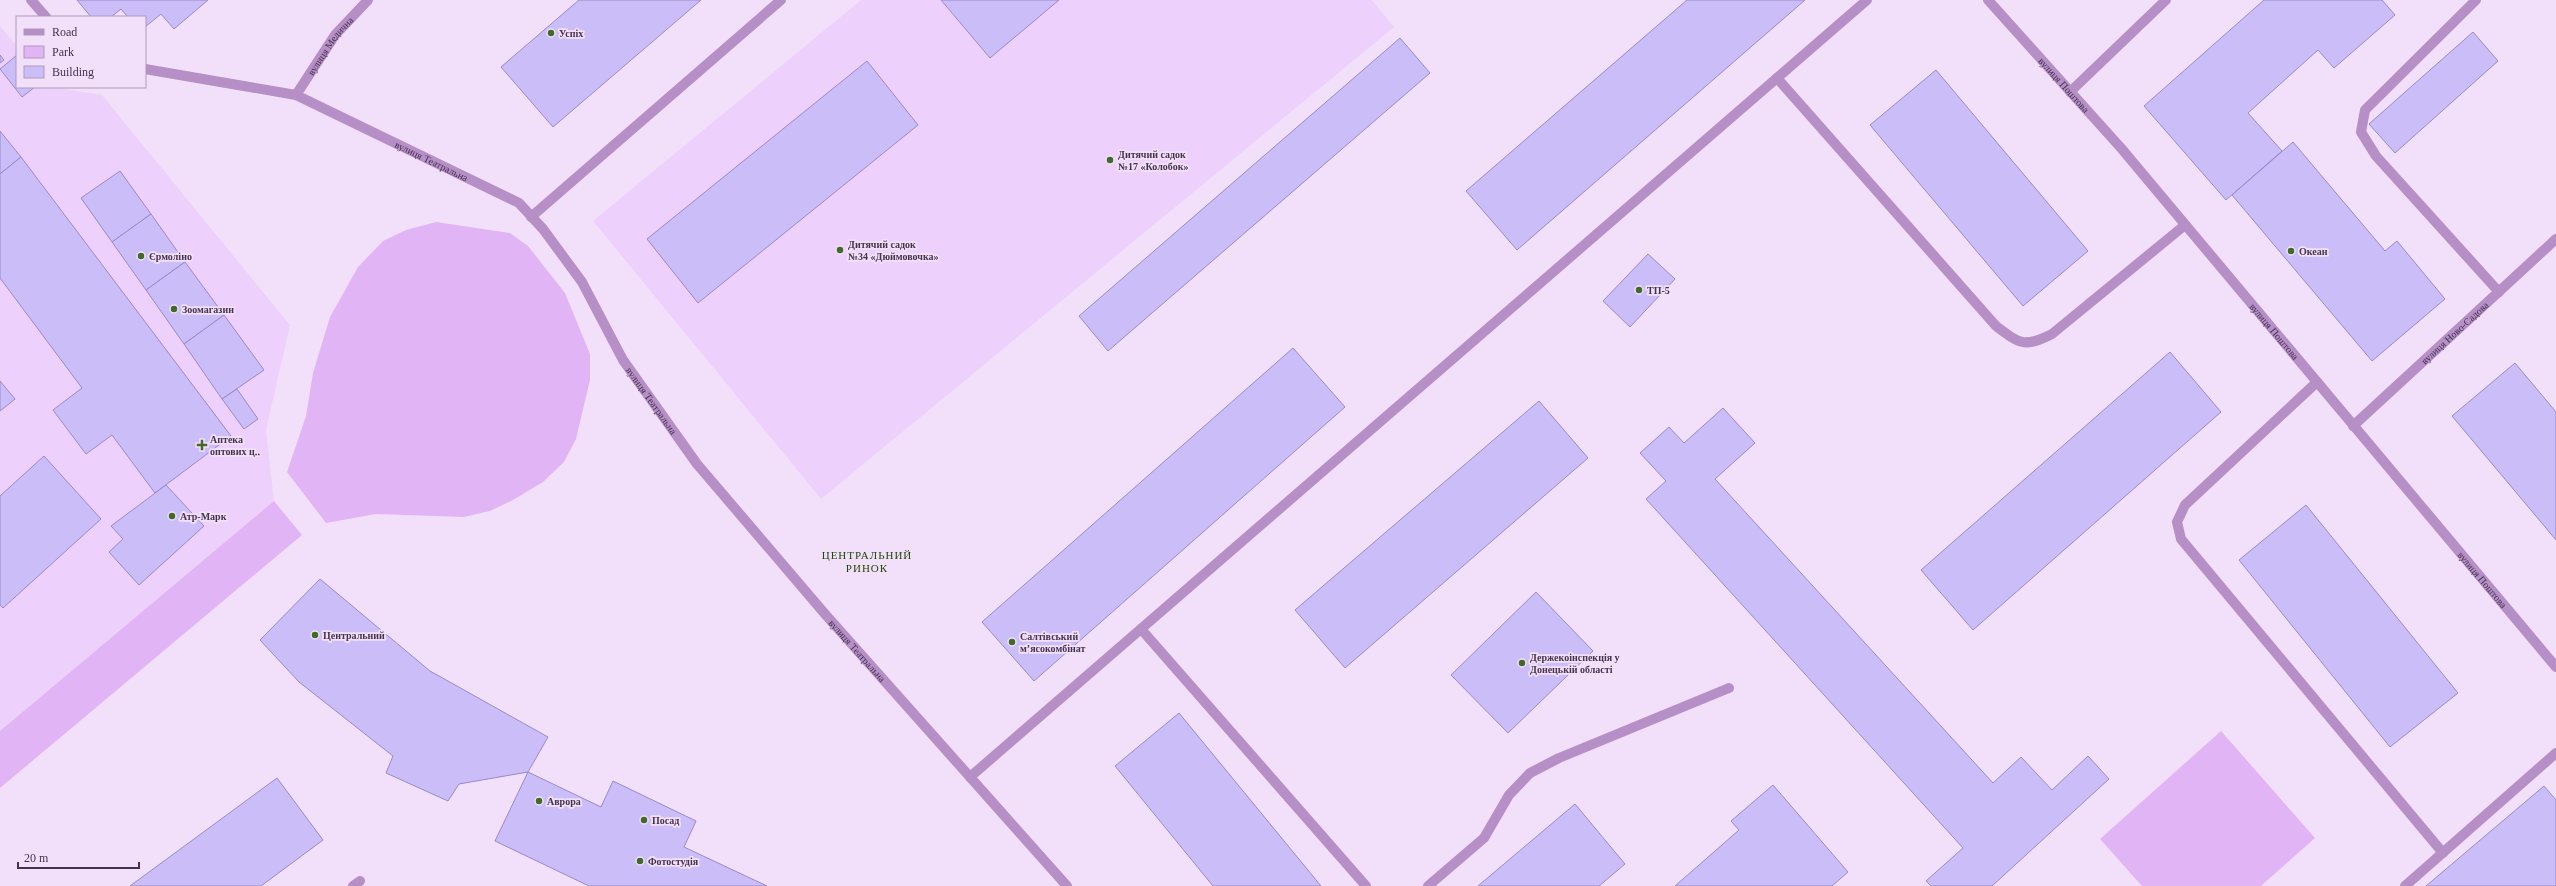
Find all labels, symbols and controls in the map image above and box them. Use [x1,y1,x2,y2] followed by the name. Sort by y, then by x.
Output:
[305,14,356,77] street label: вулиця Медична
[16,16,146,88] legend
[52,25,77,39] text: Road
[546,28,556,38] marker: Успіх
[559,28,583,39] place label: Успіх
[52,45,74,59] text: Park
[2037,55,2092,115] street label: вулиця Поштова
[52,65,94,79] text: Building
[393,138,470,183] street label: вулиця Театральна
[1118,149,1188,172] place label: Дитячий садок №17 «Колобок»
[1105,155,1115,165] marker: Дитячий садок №17 «Колобок»
[848,239,939,262] place label: Дитячий садок №34 «Дюймовочка»
[835,245,845,255] marker: Дитячий садок №34 «Дюймовочка»
[2286,246,2296,256] marker: Океан
[2299,246,2328,257] place label: Океан
[136,251,146,261] marker: Єрмоліно
[149,251,192,262] place label: Єрмоліно
[1634,285,1644,295] marker: ТП-5
[1647,285,1670,296] place label: ТП-5
[2419,299,2491,366] street label: вулиця Ново-Садова
[2248,301,2302,362] street label: вулиця Поштова
[169,304,179,314] marker: Зоомагазин
[182,304,234,315] place label: Зоомагазин
[624,365,680,437] street label: вулиця Театральна
[210,434,260,457] place label: Аптека оптових ц‥
[197,440,207,450] marker: Аптека оптових ц‥
[167,511,177,521] marker: Атр-Марк
[180,511,227,522] place label: Атр-Марк
[822,549,912,574] district label: ЦЕНТРАЛЬНИЙ РИНОК
[2456,549,2510,610] street label: вулиця Поштова
[827,617,888,684] street label: вулиця Театральна
[310,630,320,640] marker: Центральний
[323,630,385,641] place label: Центральний
[1020,631,1086,654] place label: Салтівський мʼясокомбінат
[1007,637,1017,647] marker: Салтівський мʼясокомбінат
[1530,652,1620,675] place label: Держекоінспекція у Донецькій області
[1517,658,1527,668] marker: Держекоінспекція у Донецькій області
[534,796,544,806] marker: Аврора
[547,796,581,807] place label: Аврора
[639,815,649,825] marker: Посад
[652,815,679,826] place label: Посад
[18,844,139,870] scale bar
[24,851,49,865] text: 20 m
[635,856,645,866] marker: Фотостудія
[648,856,699,867] place label: Фотостудія

